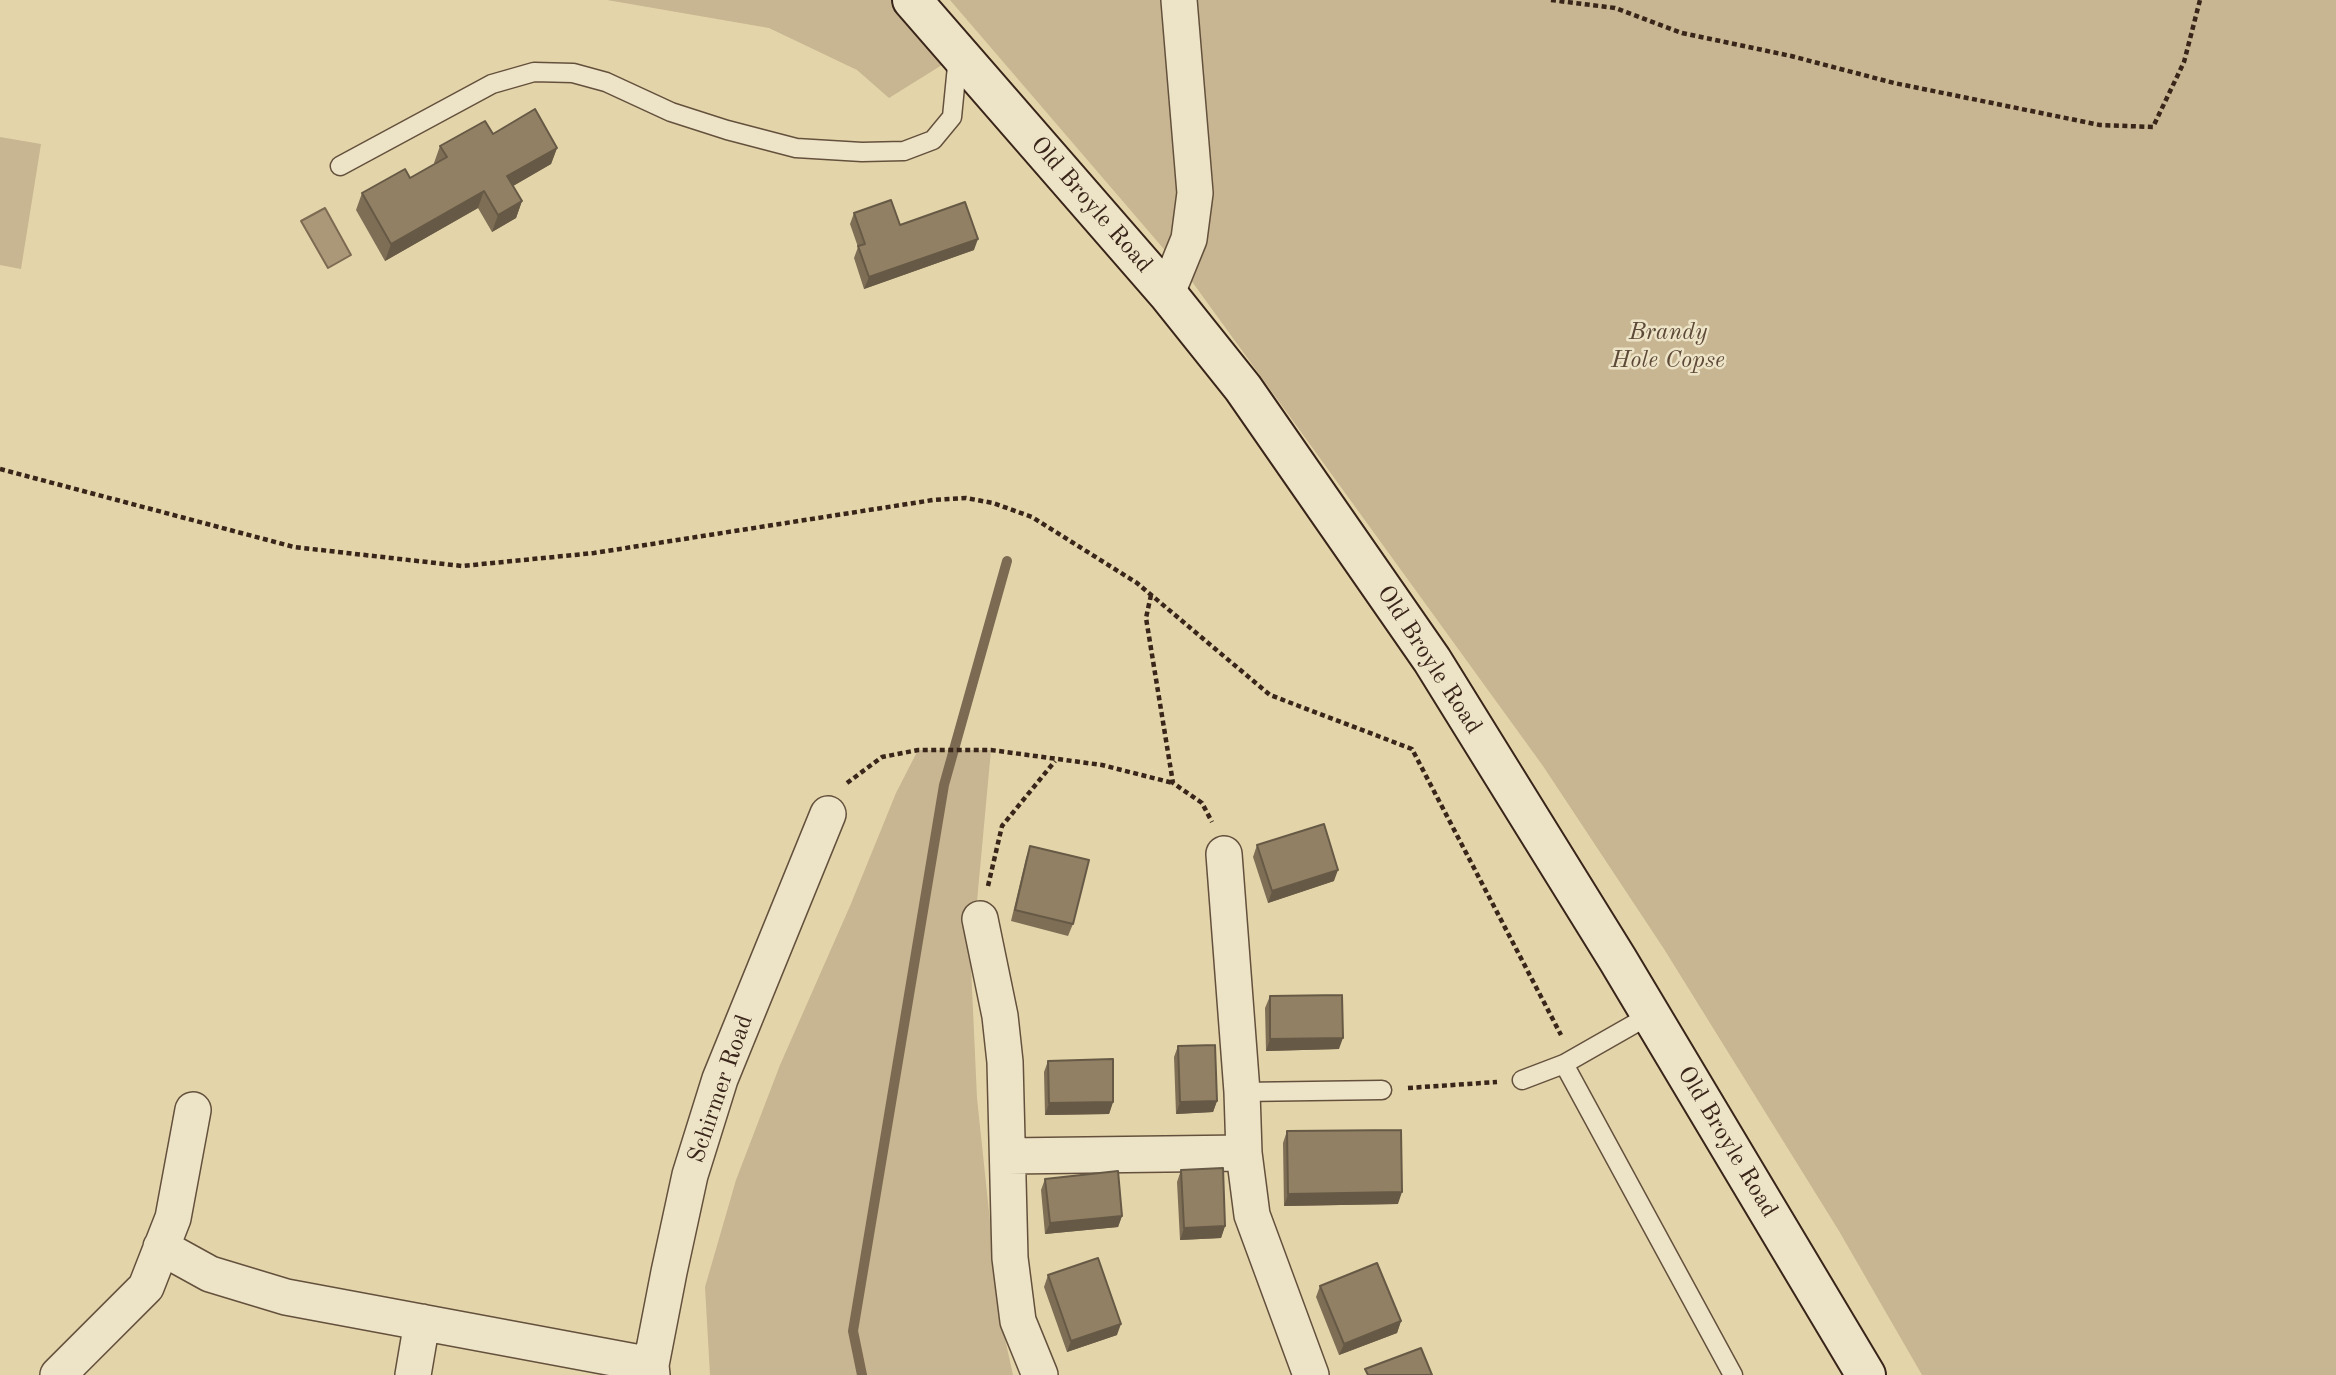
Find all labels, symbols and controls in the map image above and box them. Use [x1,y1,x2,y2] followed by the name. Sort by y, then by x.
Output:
[1024,131,1158,279] street label: Old Broyle Road
[1611,319,1725,375] park label: Brandy Hole Copse
[1370,580,1488,740] street label: Old Broyle Road
[682,1011,760,1167] street label: Schirmer Road
[1671,1061,1783,1223] street label: Old Broyle Road

